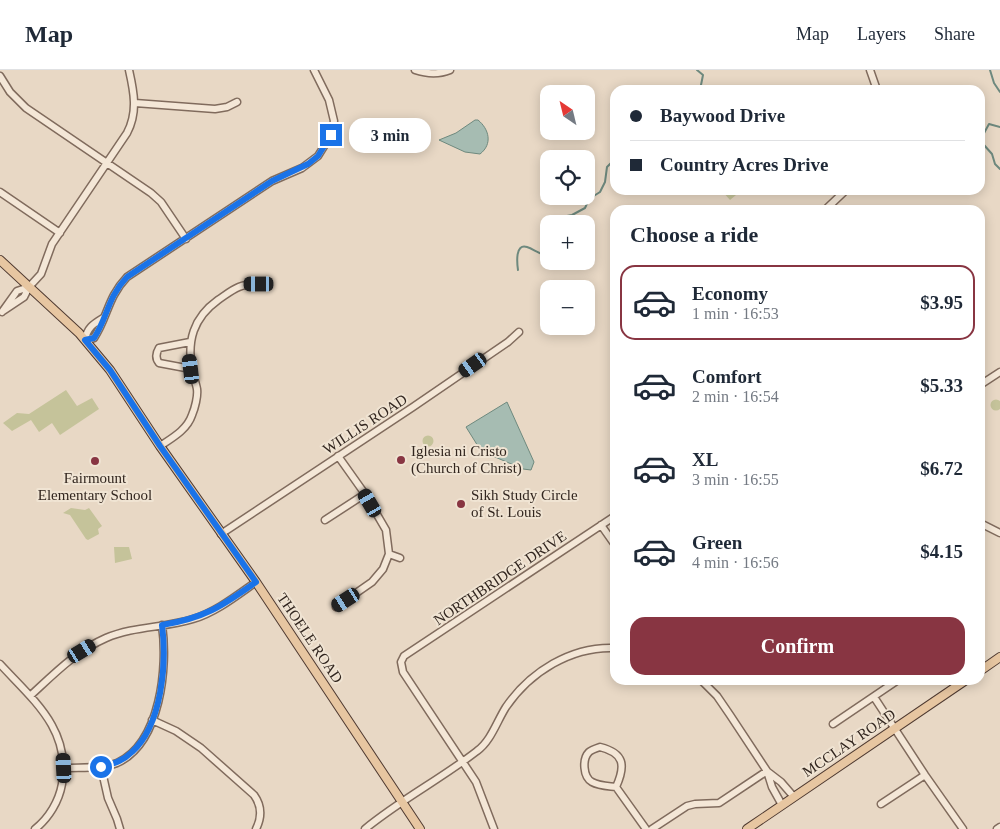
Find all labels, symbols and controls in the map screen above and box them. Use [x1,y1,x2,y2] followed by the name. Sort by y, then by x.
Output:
[25,21,73,47] text: Map
[796,24,829,44] text: Map
[857,24,906,44] text: Layers
[934,24,975,44] text: Share
[540,85,595,140] north arrow
[540,85,595,335] map controls
[660,105,785,126] text: Baywood Drive
[348,118,431,152] callout: 3 min
[320,124,342,146] route end
[371,127,409,144] text: 3 min
[540,150,595,205] button: locate
[660,154,829,175] text: Country Acres Drive
[540,215,595,270] button: +
[630,222,758,247] text: Choose a ride
[244,277,274,292] car
[540,280,595,335] button: −
[632,280,677,325] icon: car
[692,283,768,304] text: Economy
[920,292,963,313] text: $3.95
[692,305,779,322] text: 1 min · 16:53
[456,350,489,380] car
[181,353,200,385] car
[632,363,677,408] icon: car
[692,366,762,387] text: Comfort
[920,375,963,396] text: $5.33
[692,388,779,405] text: 2 min · 16:54
[320,391,410,457] street label: WILLIS ROAD
[411,443,522,477] place label: Iglesia ni Cristo (Church of Christ)
[632,446,677,491] icon: car
[692,449,718,470] text: XL
[395,454,407,466] marker: Iglesia ni Cristo (Church of Christ)
[89,455,101,467] marker: Fairmount Elementary School
[920,458,963,479] text: $6.72
[38,470,152,503] place label: Fairmount Elementary School
[692,471,779,488] text: 3 min · 16:55
[356,486,383,520] car
[471,487,578,520] place label: Sikh Study Circle of St. Louis
[455,498,467,510] marker: Sikh Study Circle of St. Louis
[431,528,569,628] street label: NORTHBRIDGE DRIVE
[632,529,677,574] icon: car
[692,532,742,553] text: Green
[920,541,963,562] text: $4.15
[692,554,779,571] text: 4 min · 16:56
[329,586,362,614] car
[274,590,346,686] street label: THOELE ROAD
[630,617,965,675] button: Confirm
[65,637,98,665] car
[800,706,899,780] street label: MCCLAY ROAD
[55,753,72,783] car
[90,756,112,778] route start

